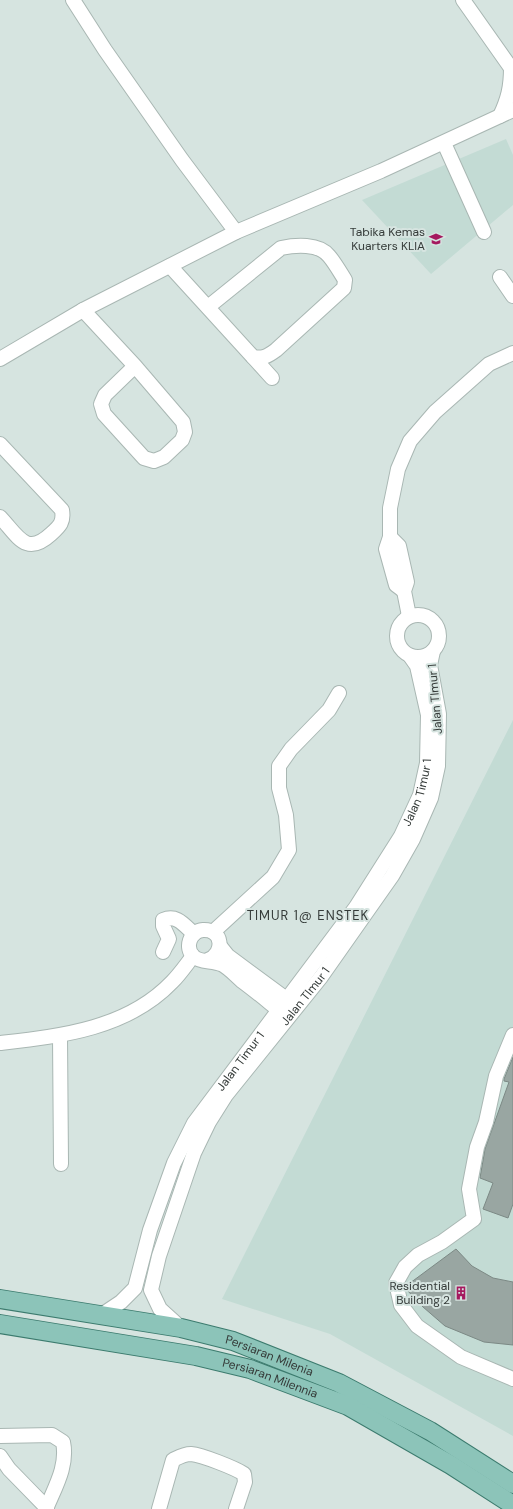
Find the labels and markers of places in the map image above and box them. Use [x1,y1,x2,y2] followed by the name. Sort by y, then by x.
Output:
[350,224,425,254] place label: Tabika Kemas Kuarters KLIA
[428,231,444,247] school or university icon: Tabika Kemas Kuarters KLIA
[389,1278,450,1308] place label: Residential Building 2
[453,1285,469,1301] building icon: Residential Building 2

